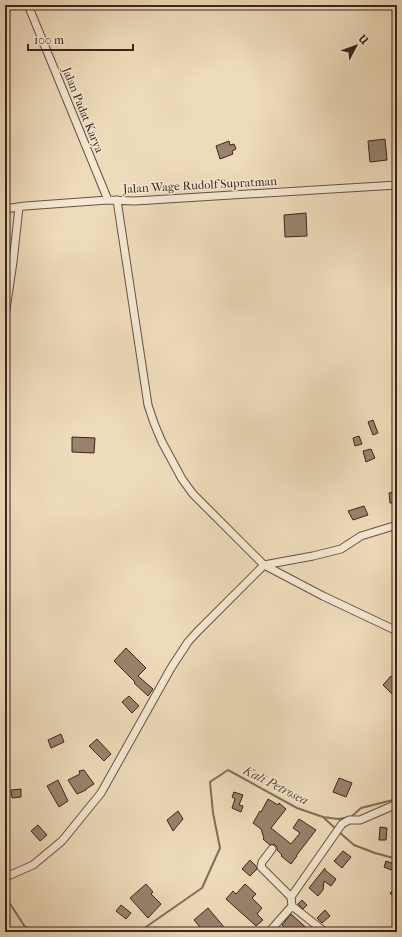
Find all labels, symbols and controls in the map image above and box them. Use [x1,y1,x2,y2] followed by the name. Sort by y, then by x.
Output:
[28,26,133,52] scale bar
[336,26,376,66] north arrow
[355,32,371,48] text: U
[34,33,64,47] text: 100 m
[59,64,107,155] street label: Jalan Padat Karya
[122,174,277,196] street label: Jalan Wage Rudolf Supratman
[240,762,311,808] water label: Kali Petrosea

